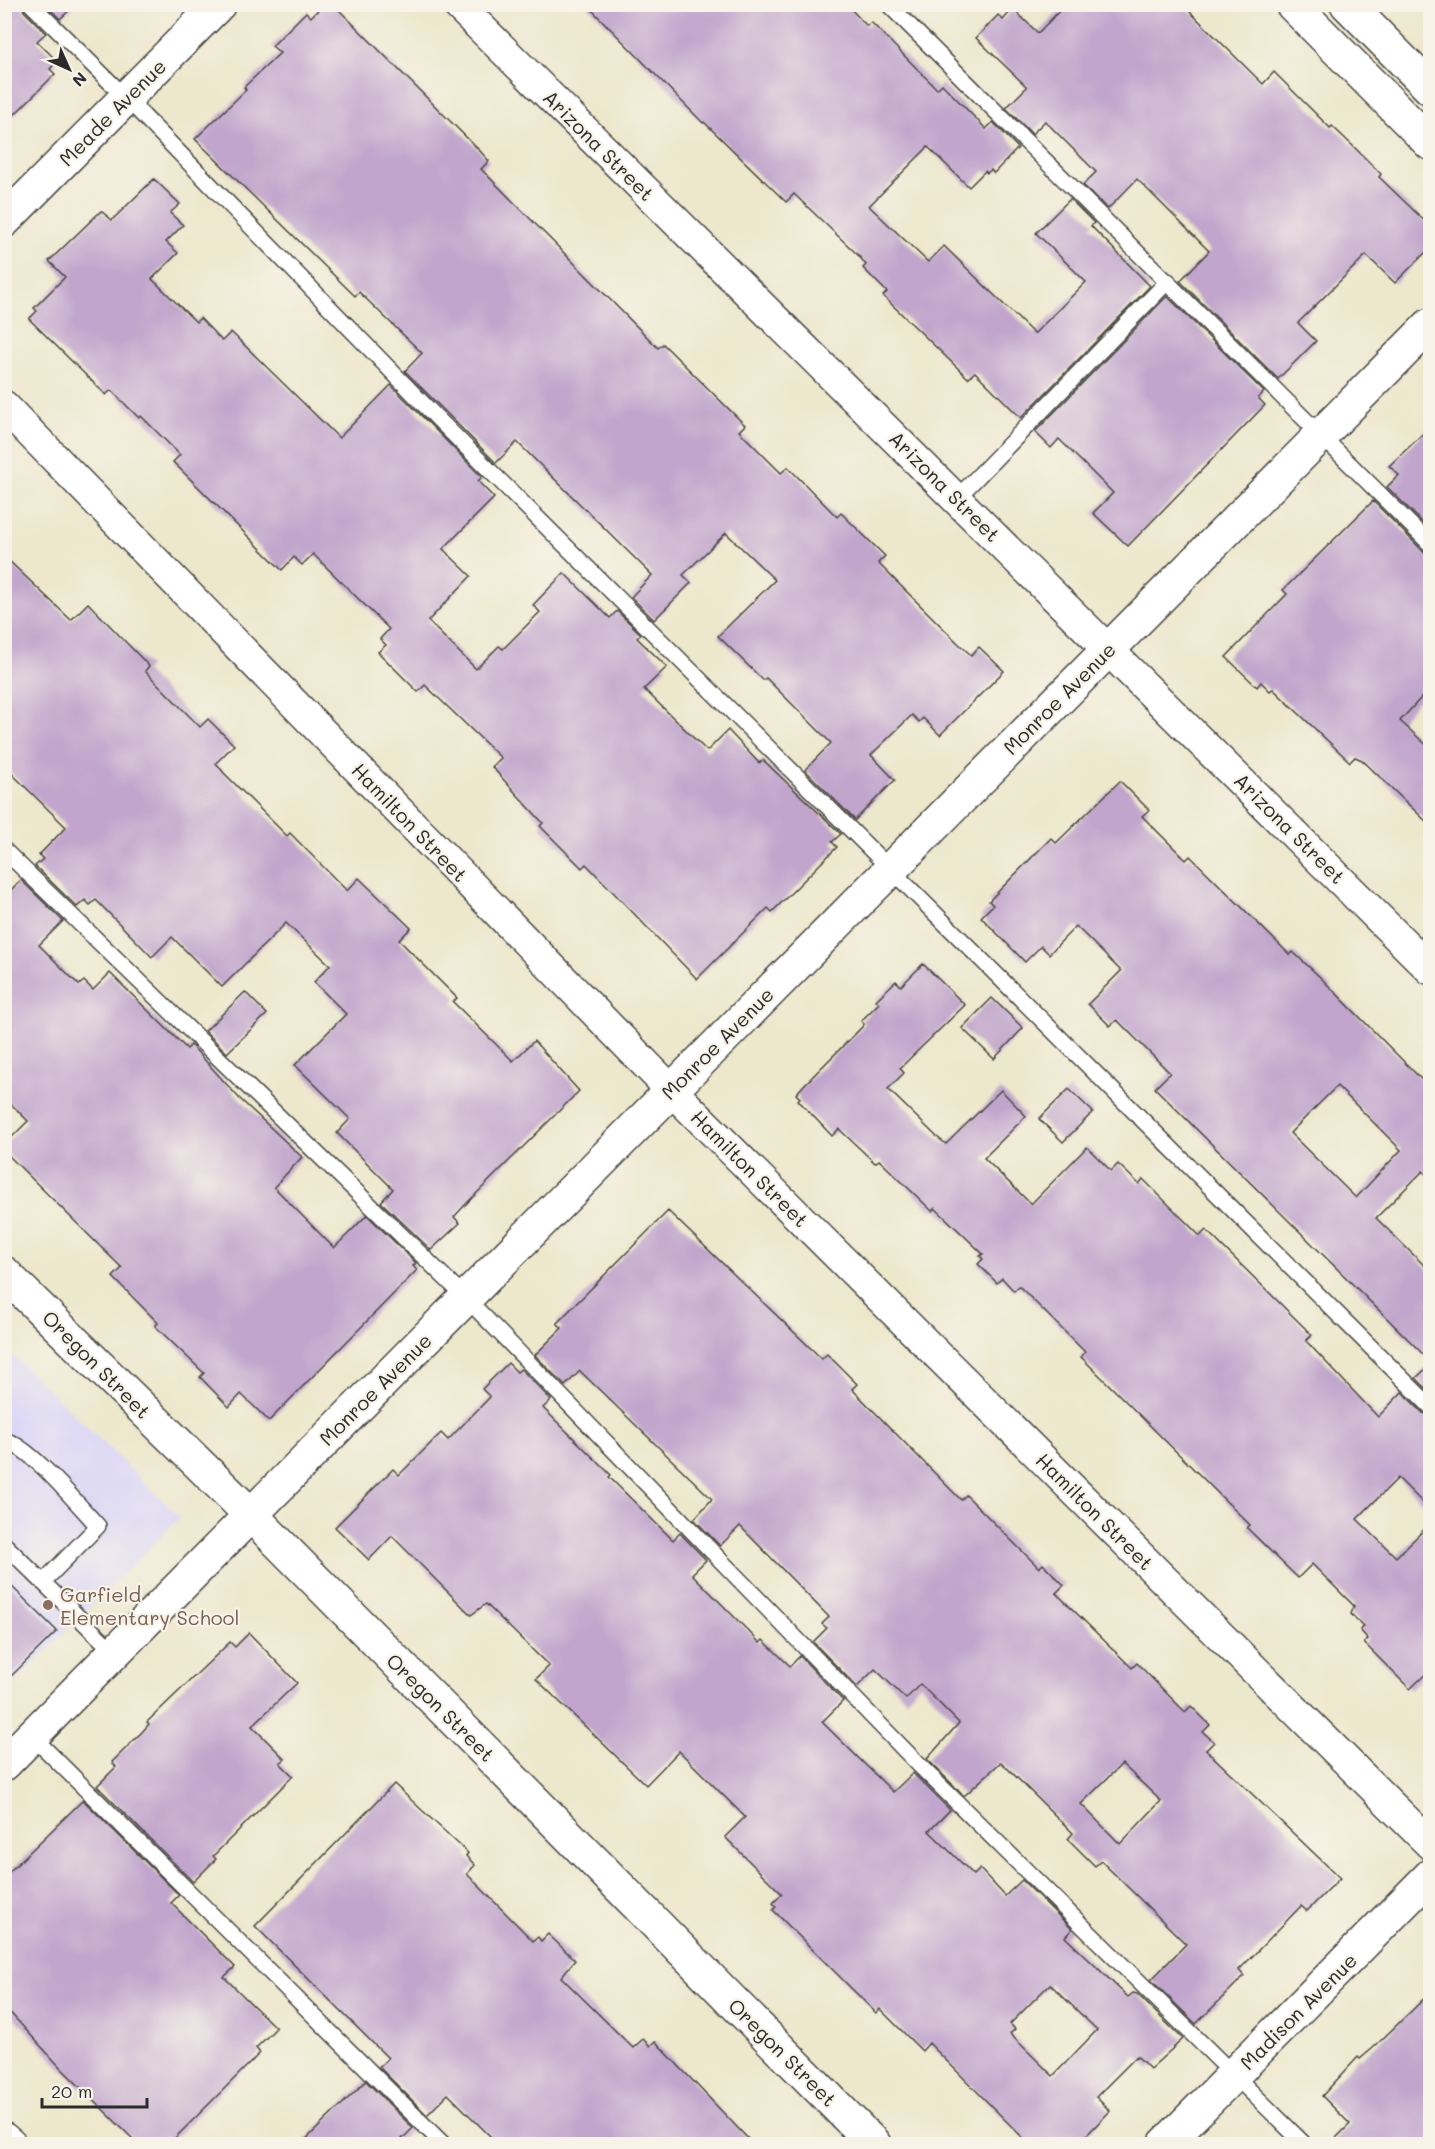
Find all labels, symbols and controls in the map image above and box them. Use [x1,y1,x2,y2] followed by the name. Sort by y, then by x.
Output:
[39,39,99,99] north arrow
[53,53,171,171] street label: Meade Avenue
[68,68,92,92] text: N
[538,84,660,206] street label: Arizona Street
[884,425,1006,547] street label: Arizona Street
[997,636,1121,760] street label: Monroe Avenue
[347,757,473,887] street label: Hamilton Street
[1229,767,1351,889] street label: Arizona Street
[655,981,779,1105] street label: Monroe Avenue
[686,1104,814,1232] street label: Hamilton Street
[37,1304,157,1424] street label: Oregon Street
[313,1327,437,1451] street label: Monroe Avenue
[1031,1447,1159,1575] street label: Hamilton Street
[60,1581,239,1630] place label: Garfield Elementary School
[41,1598,55,1612] marker: Garfield Elementary School
[381,1647,501,1767] street label: Oregon Street
[1234,1947,1362,2075] street label: Madison Avenue
[723,1992,843,2112] street label: Oregon Street
[42,2071,147,2109] scale bar
[51,2079,92,2103] text: 20 m

